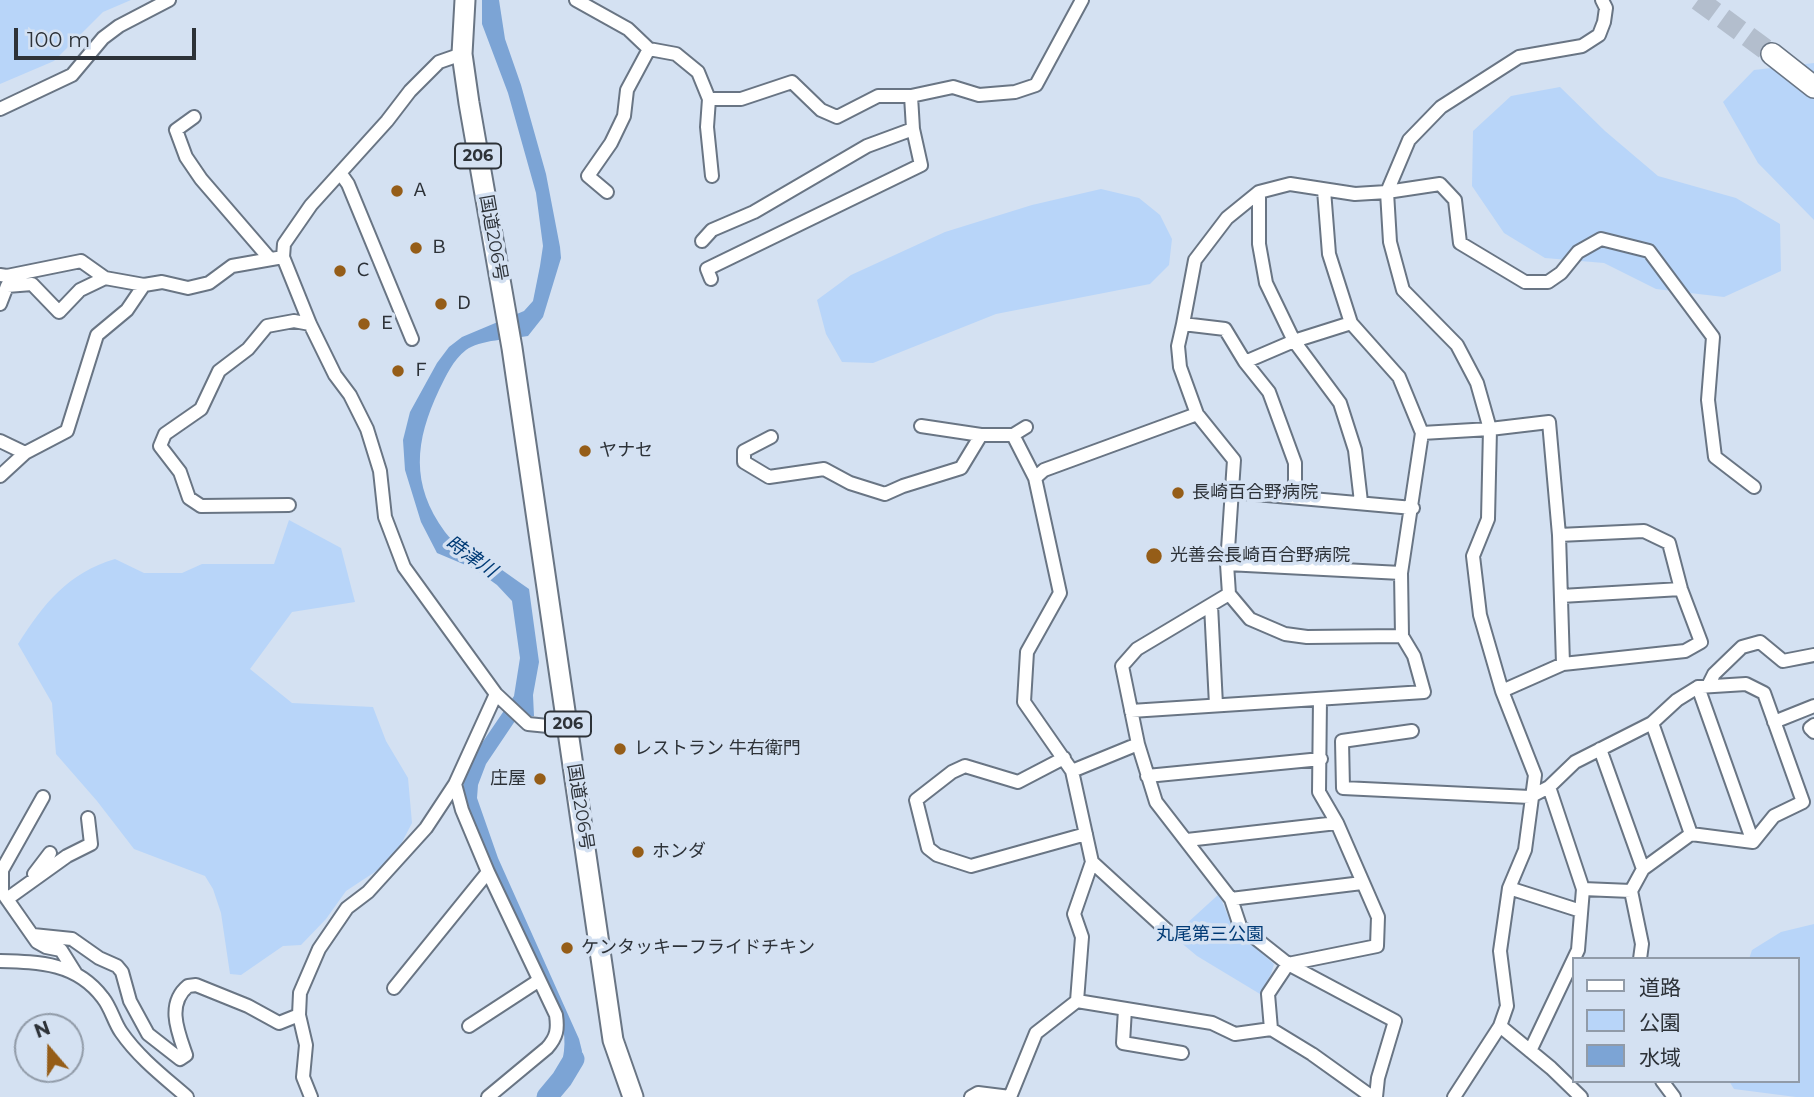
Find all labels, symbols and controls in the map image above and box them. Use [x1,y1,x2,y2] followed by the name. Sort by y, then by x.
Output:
[18,14,200,58] scale bar
[27,27,90,52] text: 100 m
[455,144,501,168] road number: 206
[411,180,429,202] place label: Ａ
[389,183,405,199] marker: Ａ
[475,193,511,283] street label: 国道206号
[430,237,448,259] place label: Ｂ
[408,240,424,256] marker: Ｂ
[354,260,372,282] place label: Ｃ
[332,263,348,279] marker: Ｃ
[455,293,473,315] place label: Ｄ
[433,296,449,312] marker: Ｄ
[378,313,396,335] place label: Ｅ
[356,316,372,332] marker: Ｅ
[412,360,430,382] place label: Ｆ
[390,363,406,379] marker: Ｆ
[599,440,653,462] place label: ヤナセ
[577,443,593,459] marker: ヤナセ
[1192,482,1318,504] place label: 長崎百合野病院
[1170,485,1186,501] marker: 長崎百合野病院
[441,531,501,583] water label: 時津川
[1170,545,1350,567] place label: 光善会長崎百合野病院
[1144,546,1164,566] marker: 光善会長崎百合野病院
[545,712,591,736] road number: 206
[634,738,801,760] place label: レストラン 牛右衛門
[612,741,628,757] marker: レストラン 牛右衛門
[563,762,597,852] street label: 国道206号
[490,768,526,790] place label: 庄屋
[532,771,548,787] marker: 庄屋
[652,841,706,863] place label: ホンダ
[630,844,646,860] marker: ホンダ
[1156,924,1264,946] park label: 丸尾第三公園
[581,937,815,959] place label: ケンタッキーフライドチキン
[559,940,575,956] marker: ケンタッキーフライドチキン
[1573,957,1800,1083] legend
[1639,975,1681,1000] text: 道路
[1639,1010,1681,1035] text: 公園
[14,1013,84,1083] north arrow
[31,1016,53,1043] text: N
[1639,1045,1681,1070] text: 水域

